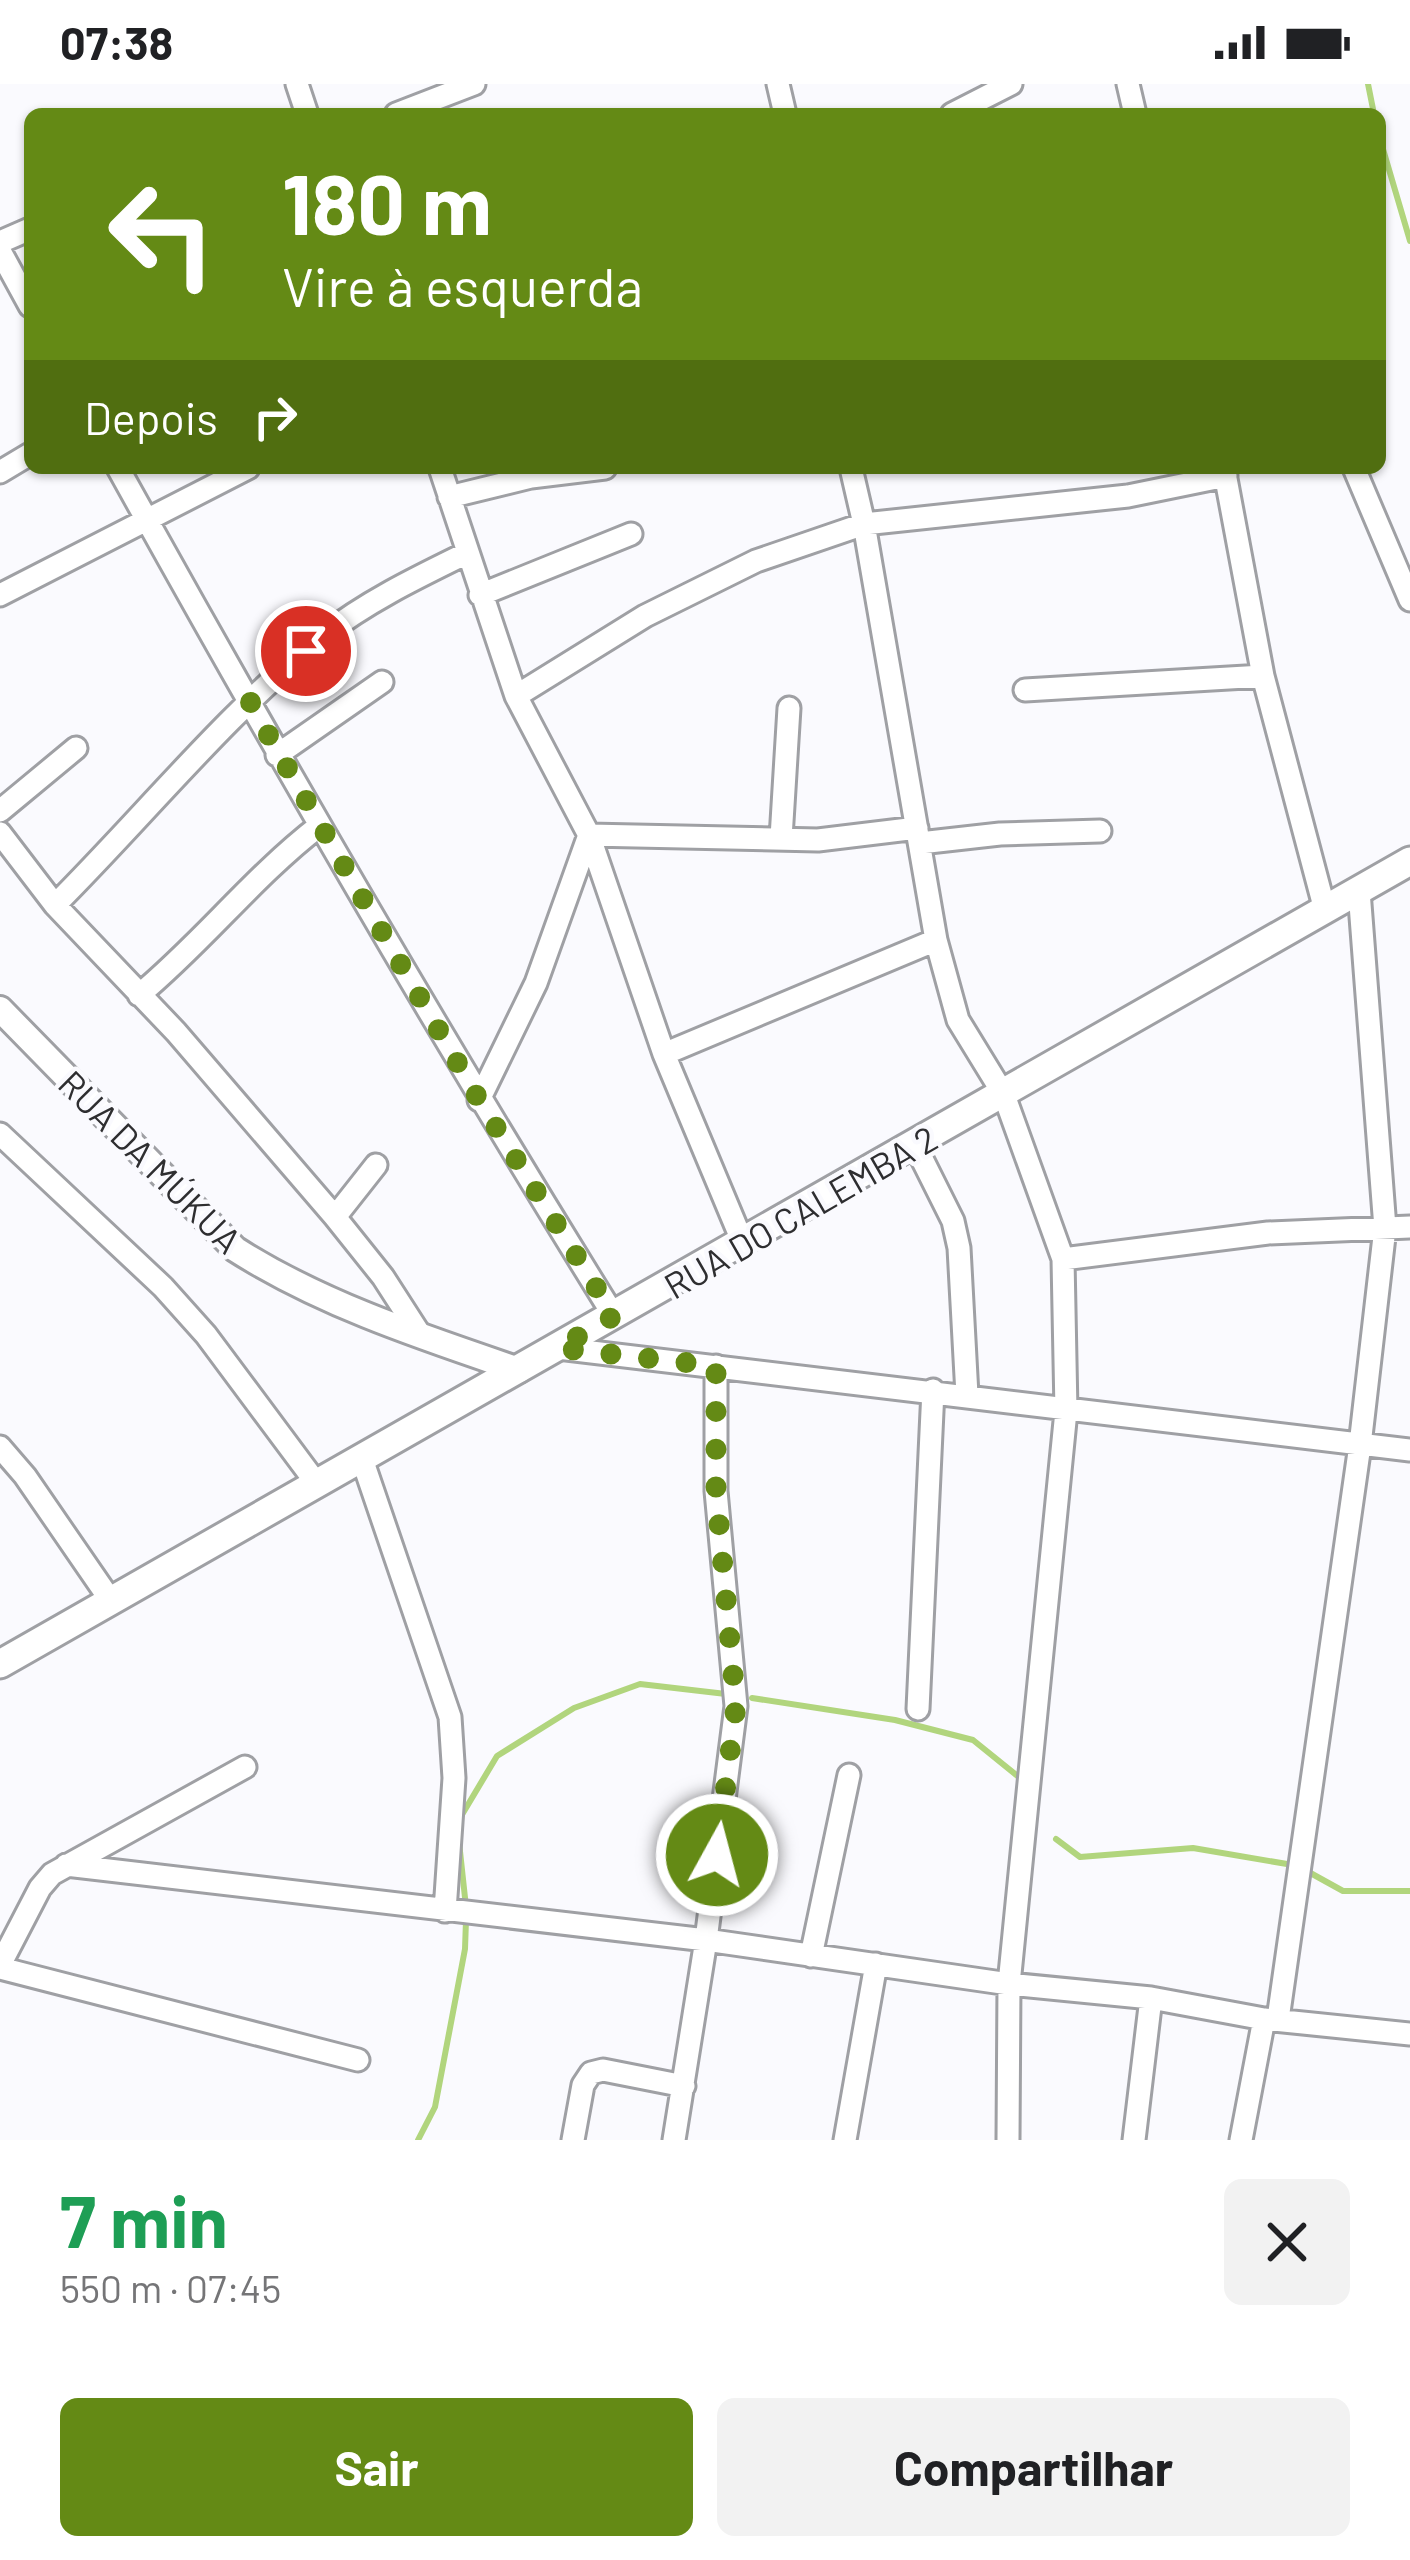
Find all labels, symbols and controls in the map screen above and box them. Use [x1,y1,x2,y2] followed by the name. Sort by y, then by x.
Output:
[60,15,173,69] text: 07:38
[282,151,492,252] text: 180 m
[84,156,240,312] icon: left
[282,253,643,318] text: Vire à esquerda
[242,384,308,450] icon: right
[84,390,218,444] text: Depois
[255,600,357,702] pin
[273,618,339,684] icon: arrive
[51,1061,251,1261] street label: RUA DA MÚKUA
[656,1115,944,1307] street label: RUA DO CALEMBA 2
[654,1792,780,1918] position arrow
[60,2176,228,2262] text: 7 min
[1224,2179,1350,2305] button: close
[60,2264,281,2311] text: 550 m · 07:45
[60,2398,693,2536] button: Sair
[717,2398,1350,2536] button: Compartilhar

